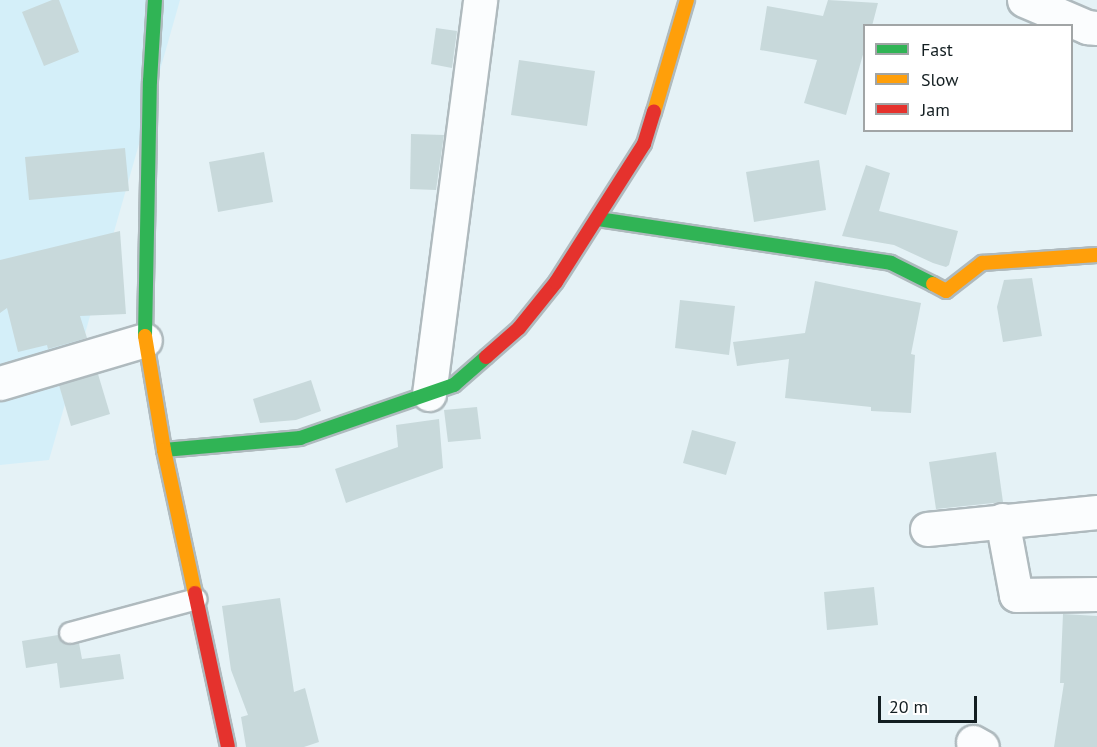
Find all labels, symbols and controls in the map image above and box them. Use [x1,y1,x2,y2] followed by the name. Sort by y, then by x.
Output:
[863,24,1073,132] legend
[921,38,953,61] text: Fast
[921,68,959,91] text: Slow
[921,98,950,121] text: Jam
[881,684,980,722] scale bar
[889,695,928,718] text: 20 m

